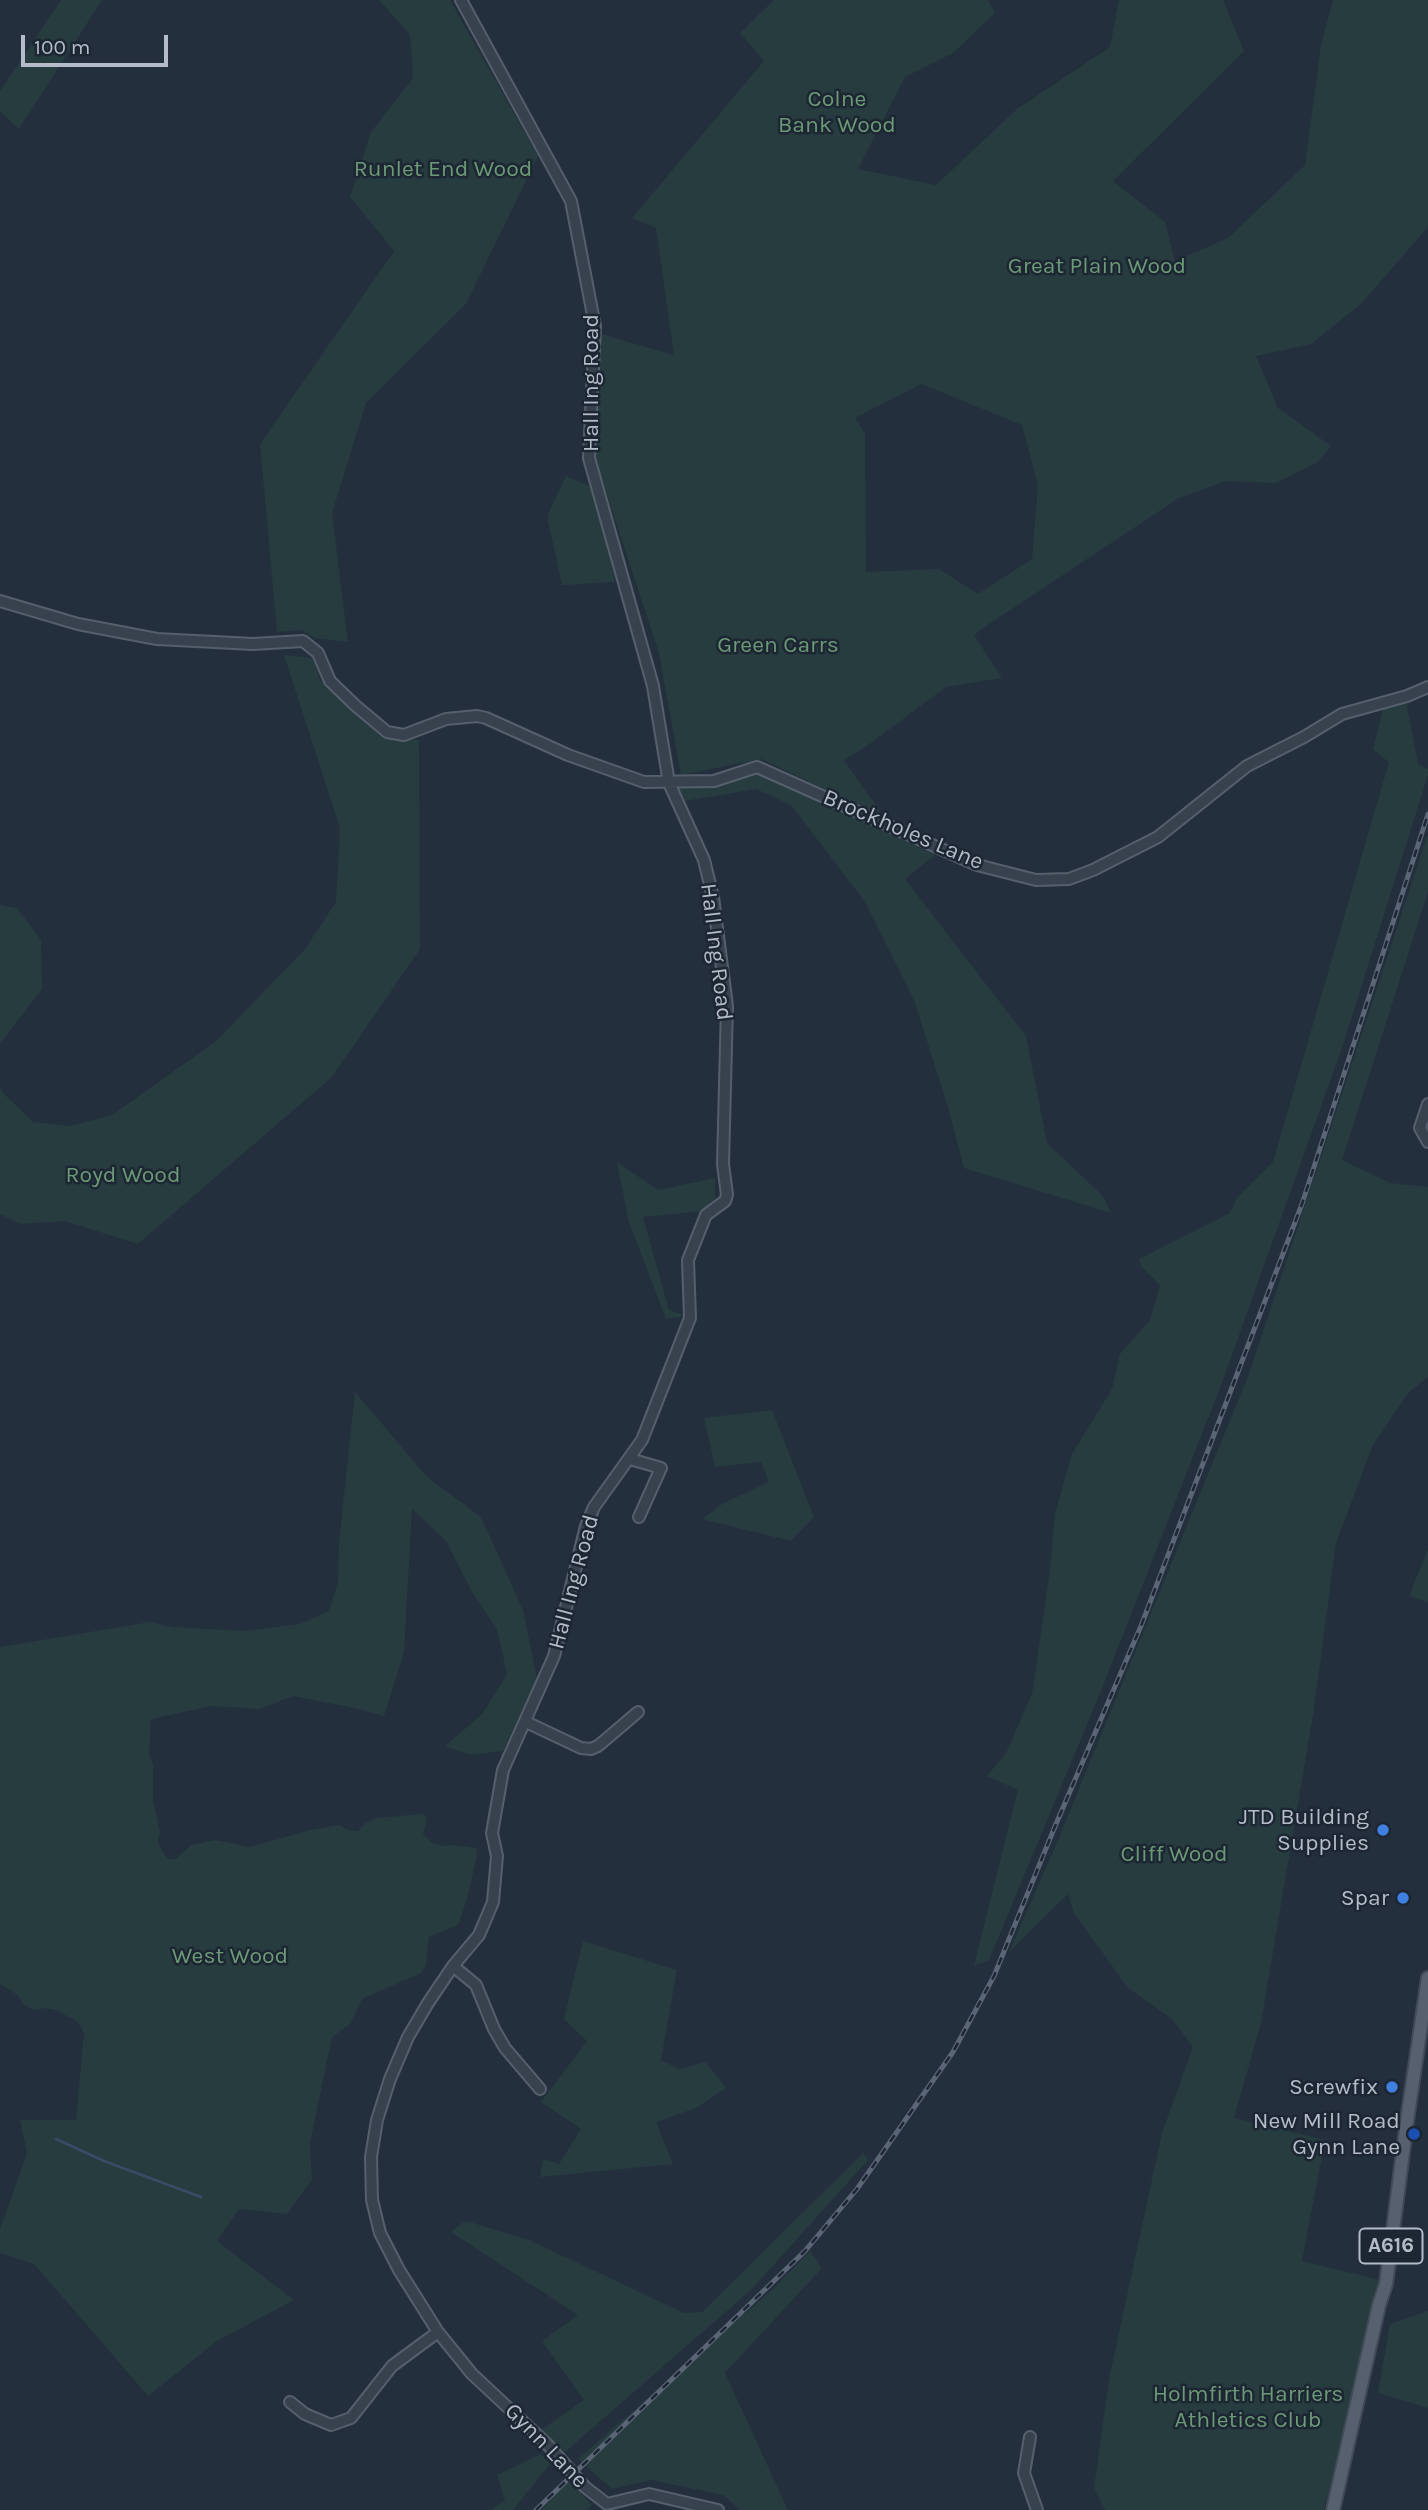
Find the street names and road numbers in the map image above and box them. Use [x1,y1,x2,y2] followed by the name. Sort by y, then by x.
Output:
[577,314,605,452] street label: Hall Ing Road
[819,784,987,876] street label: Brockholes Lane
[694,882,738,1022] street label: Hall Ing Road
[543,1512,605,1652] street label: Hall Ing Road
[1360,2228,1422,2264] road number: A616
[499,2398,593,2494] street label: Gynn Lane

